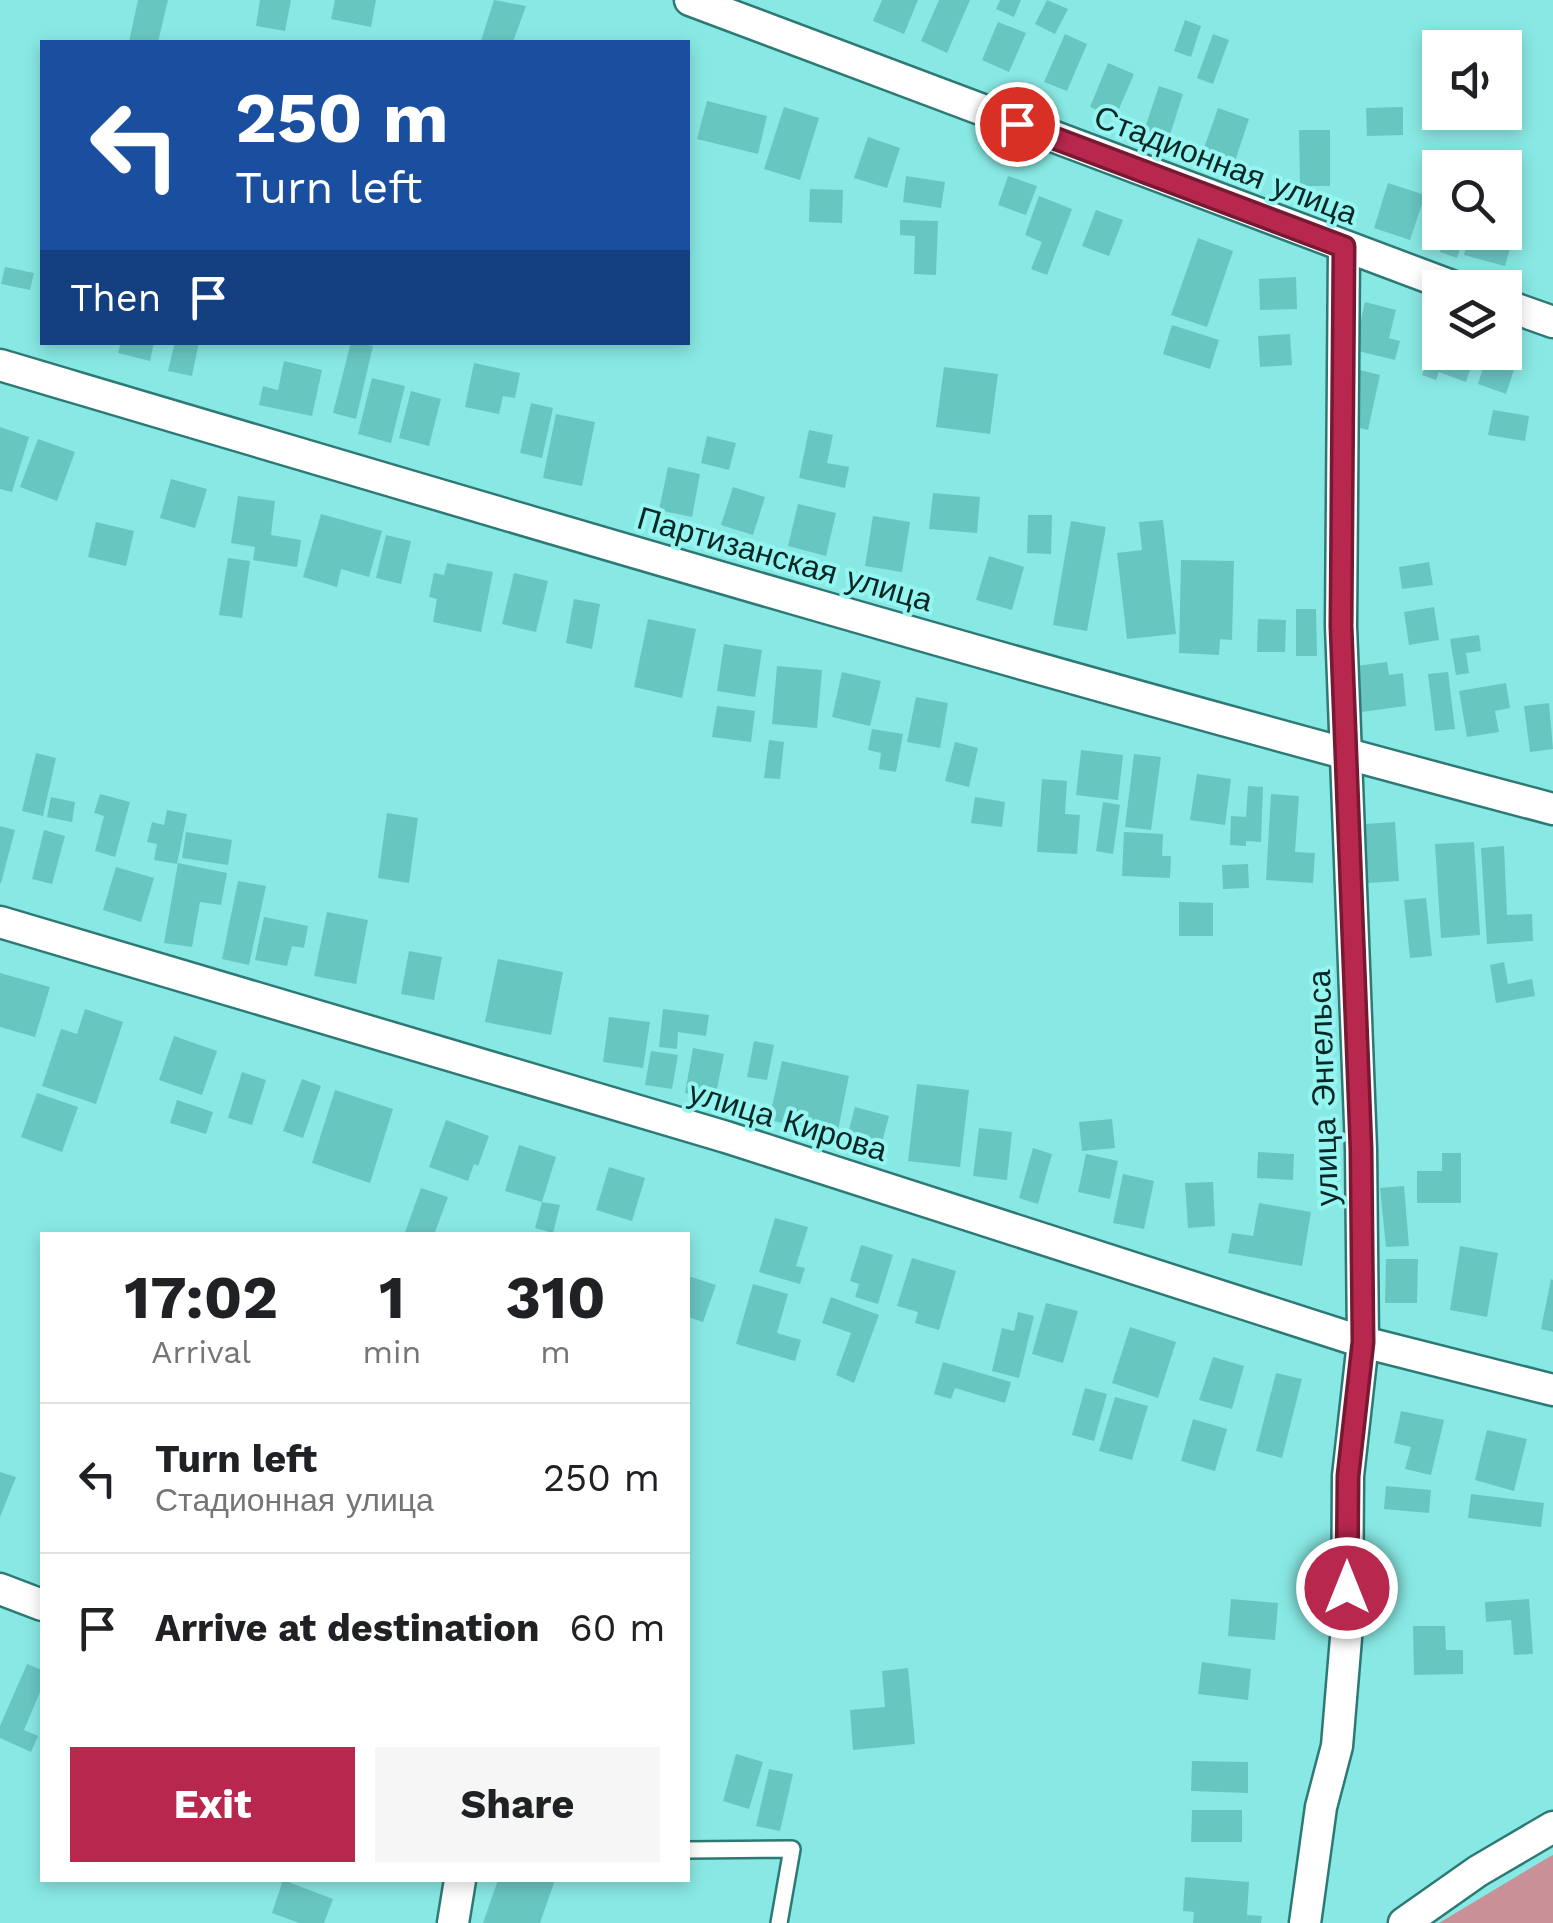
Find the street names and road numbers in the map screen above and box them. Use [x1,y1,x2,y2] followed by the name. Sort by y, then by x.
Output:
[1089,97,1363,233] street label: Стадионная улица
[633,499,937,619] street label: Партизанская улица
[1300,969,1346,1207] street label: улица Энгельса
[684,1073,892,1169] street label: улица Кирова

